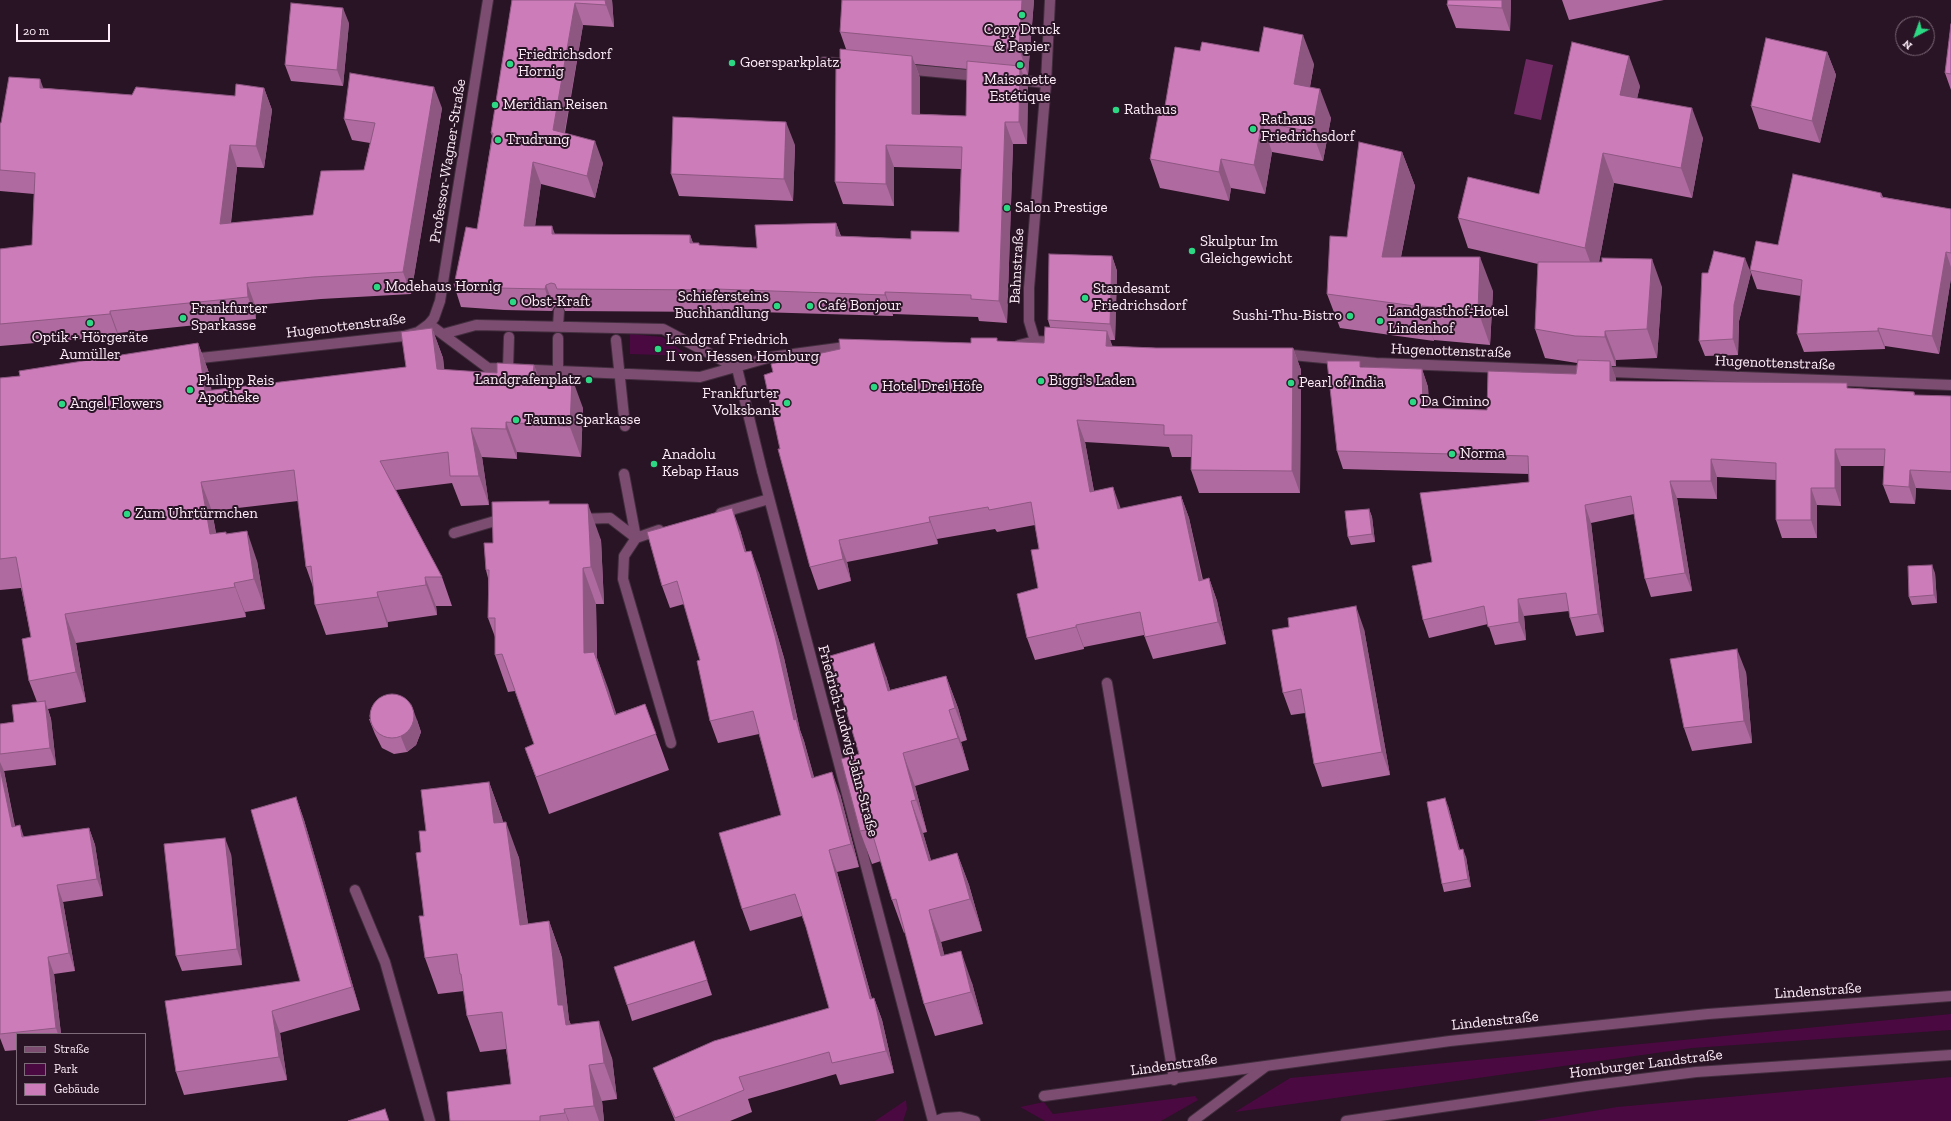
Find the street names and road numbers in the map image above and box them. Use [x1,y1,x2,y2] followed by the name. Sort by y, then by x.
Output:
[426,78,470,244] street label: Professor-Wagner-Straße
[1006,228,1028,304] street label: Bahnstraße
[285,310,407,342] street label: Hugenottenstraße
[1391,340,1511,362] street label: Hugenottenstraße
[1715,352,1835,374] street label: Hugenottenstraße
[814,643,882,839] street label: Friedrich-Ludwig-Jahn-Straße
[1774,979,1862,1003] street label: Lindenstraße
[1451,1007,1539,1035] street label: Lindenstraße
[1568,1046,1724,1082] street label: Homburger Landstraße
[1129,1050,1219,1080] street label: Lindenstraße

